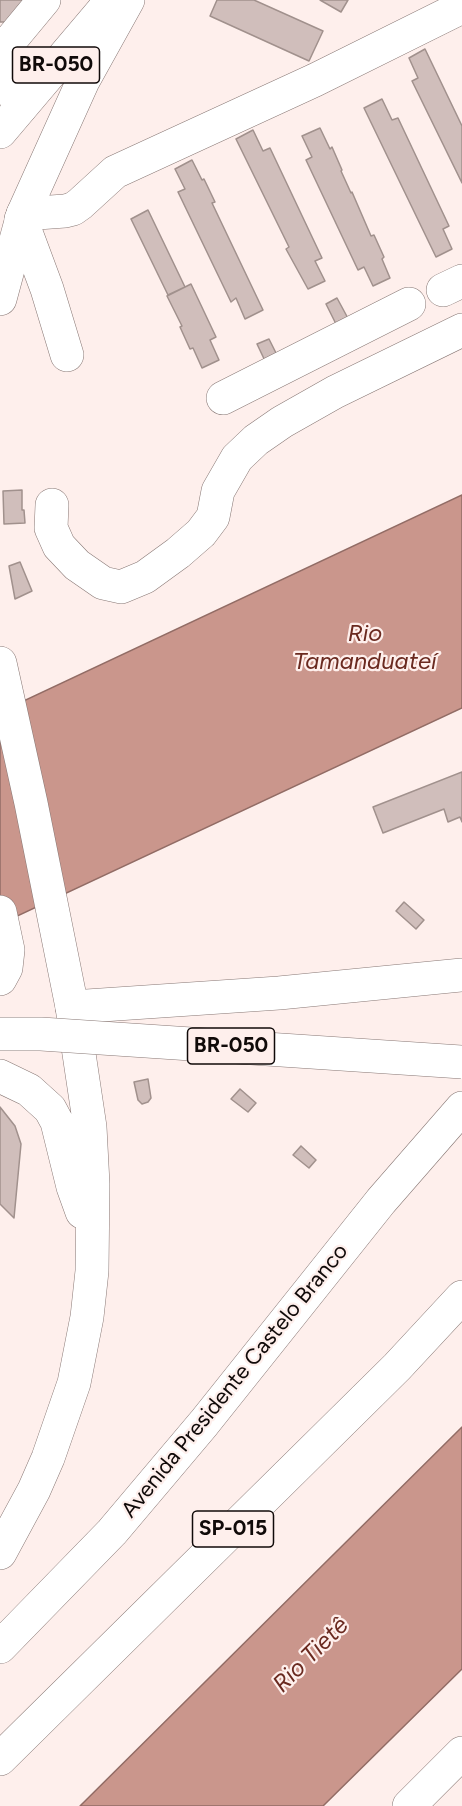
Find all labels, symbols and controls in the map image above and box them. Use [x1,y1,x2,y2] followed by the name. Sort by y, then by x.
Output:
[13,47,100,83] road number: BR-050
[293,620,437,676] water label: Rio Tamanduateí
[188,1028,274,1064] road number: BR-050
[116,1239,354,1523] street label: Avenida Presidente Castelo Branco
[192,1511,274,1547] road number: SP-015
[267,1611,355,1699] water label: Rio Tietê

